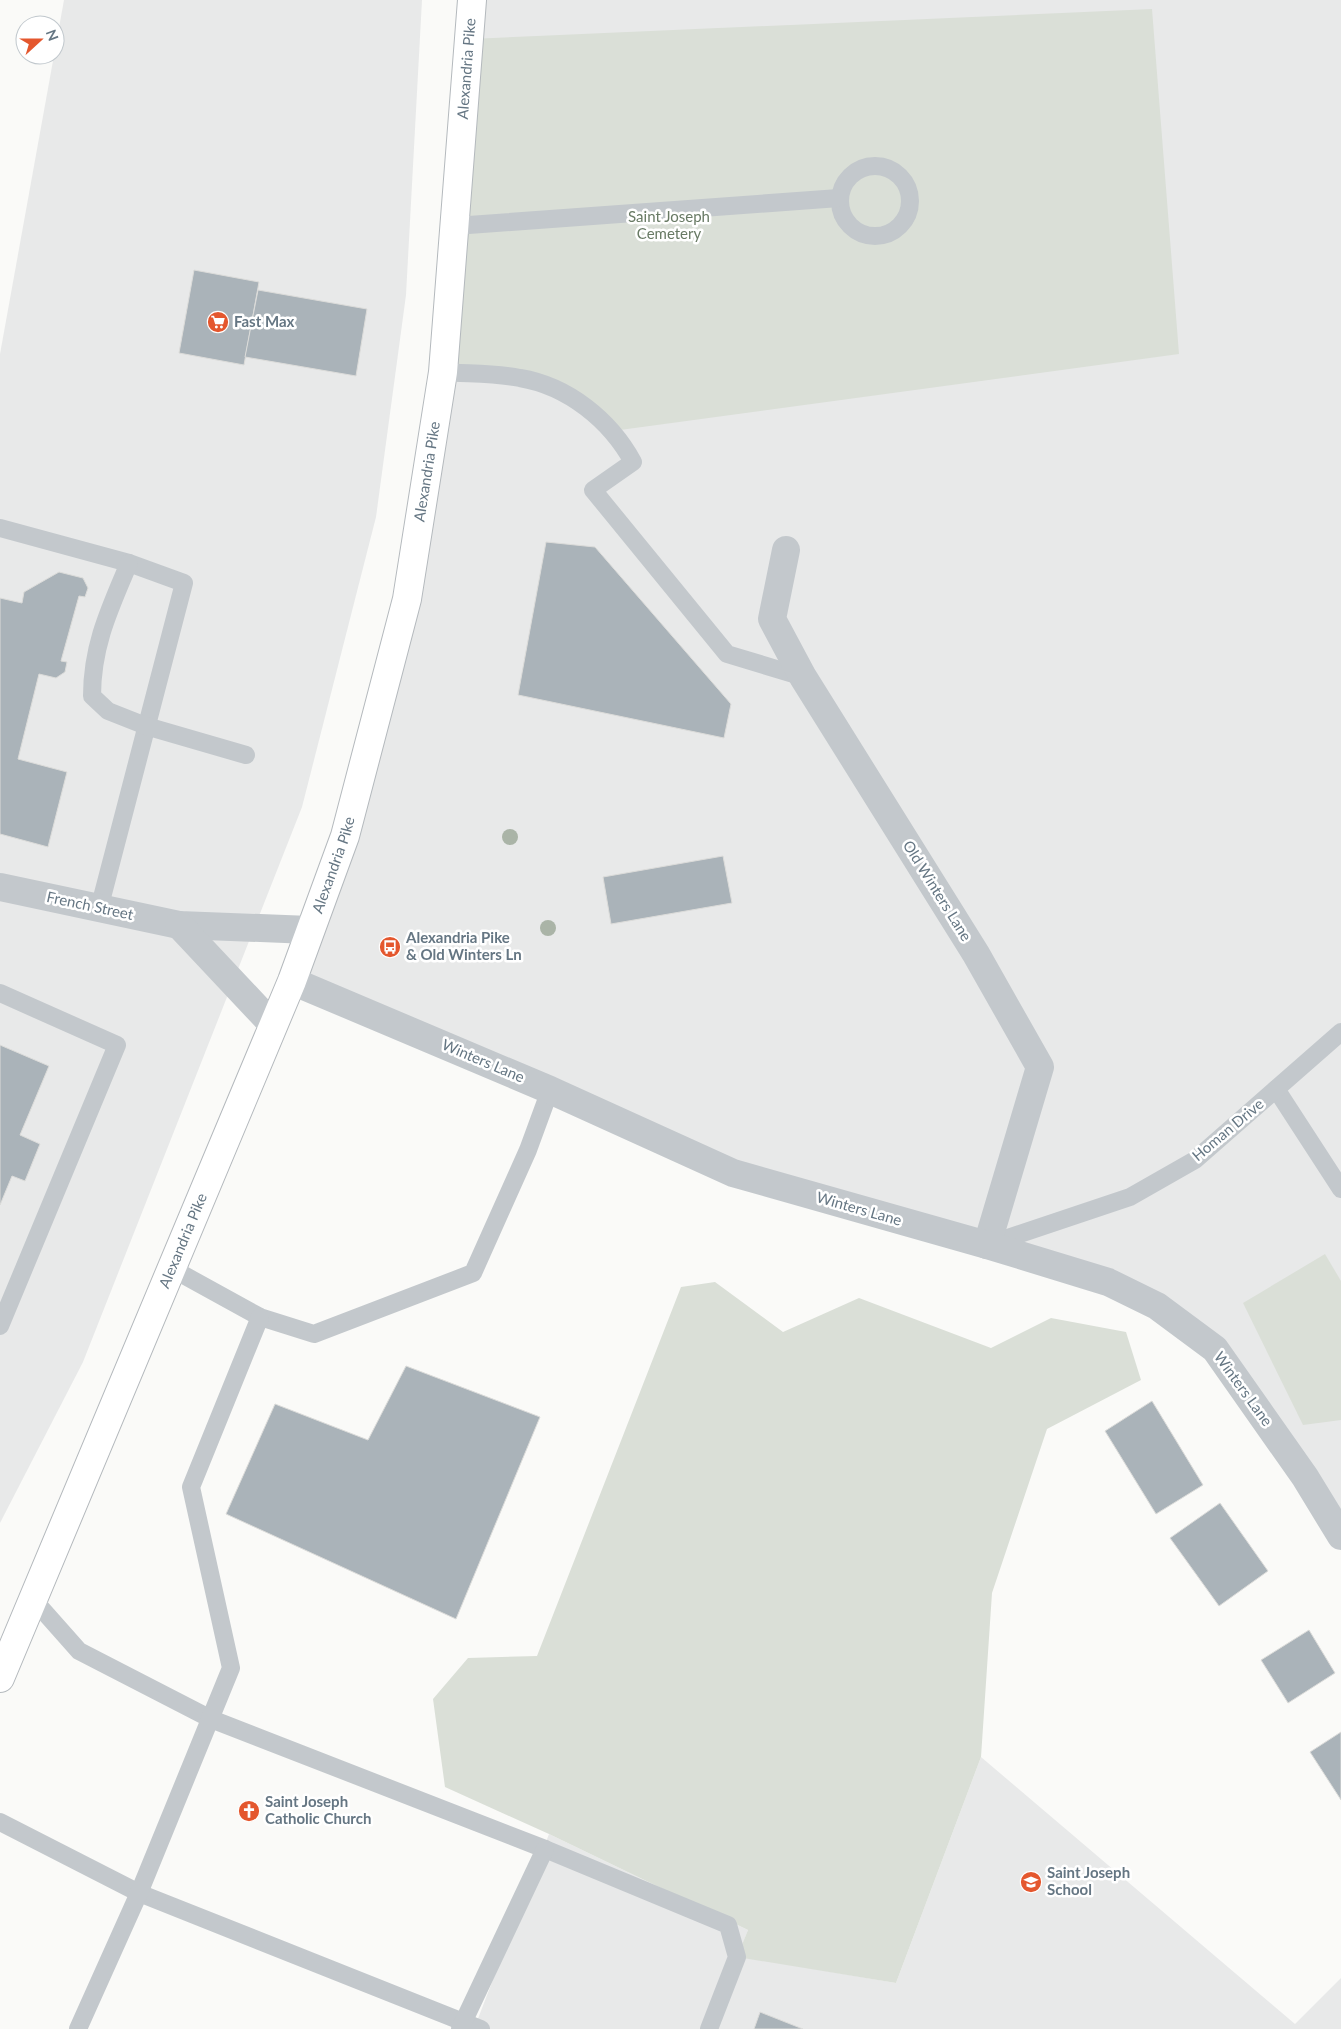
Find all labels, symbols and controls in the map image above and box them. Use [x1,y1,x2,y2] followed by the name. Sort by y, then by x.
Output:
[15,15,65,65] north arrow
[453,17,479,120] street label: Alexandria Pike
[43,27,62,43] text: N
[628,207,710,242] park label: Saint Joseph Cemetery
[206,310,230,334] supermarket icon: Fast Max
[234,312,294,330] place label: Fast Max
[409,420,443,523] street label: Alexandria Pike
[308,814,358,916] street label: Alexandria Pike
[900,837,976,944] street label: Old Winters Lane
[45,887,136,923] street label: French Street
[405,928,522,963] place label: Alexandria Pike & Old Winters Ln
[378,935,402,959] bus stop icon: Alexandria Pike & Old Winters Ln
[439,1035,527,1086] street label: Winters Lane
[1188,1094,1267,1164] street label: Homan Drive
[815,1187,904,1229] street label: Winters Lane
[154,1190,210,1291] street label: Alexandria Pike
[1211,1348,1277,1429] street label: Winters Lane
[265,1792,371,1827] place label: Saint Joseph Catholic Church
[237,1799,261,1823] church icon: Saint Joseph Catholic Church
[1047,1863,1130,1898] place label: Saint Joseph School
[1019,1870,1043,1894] school or university icon: Saint Joseph School

